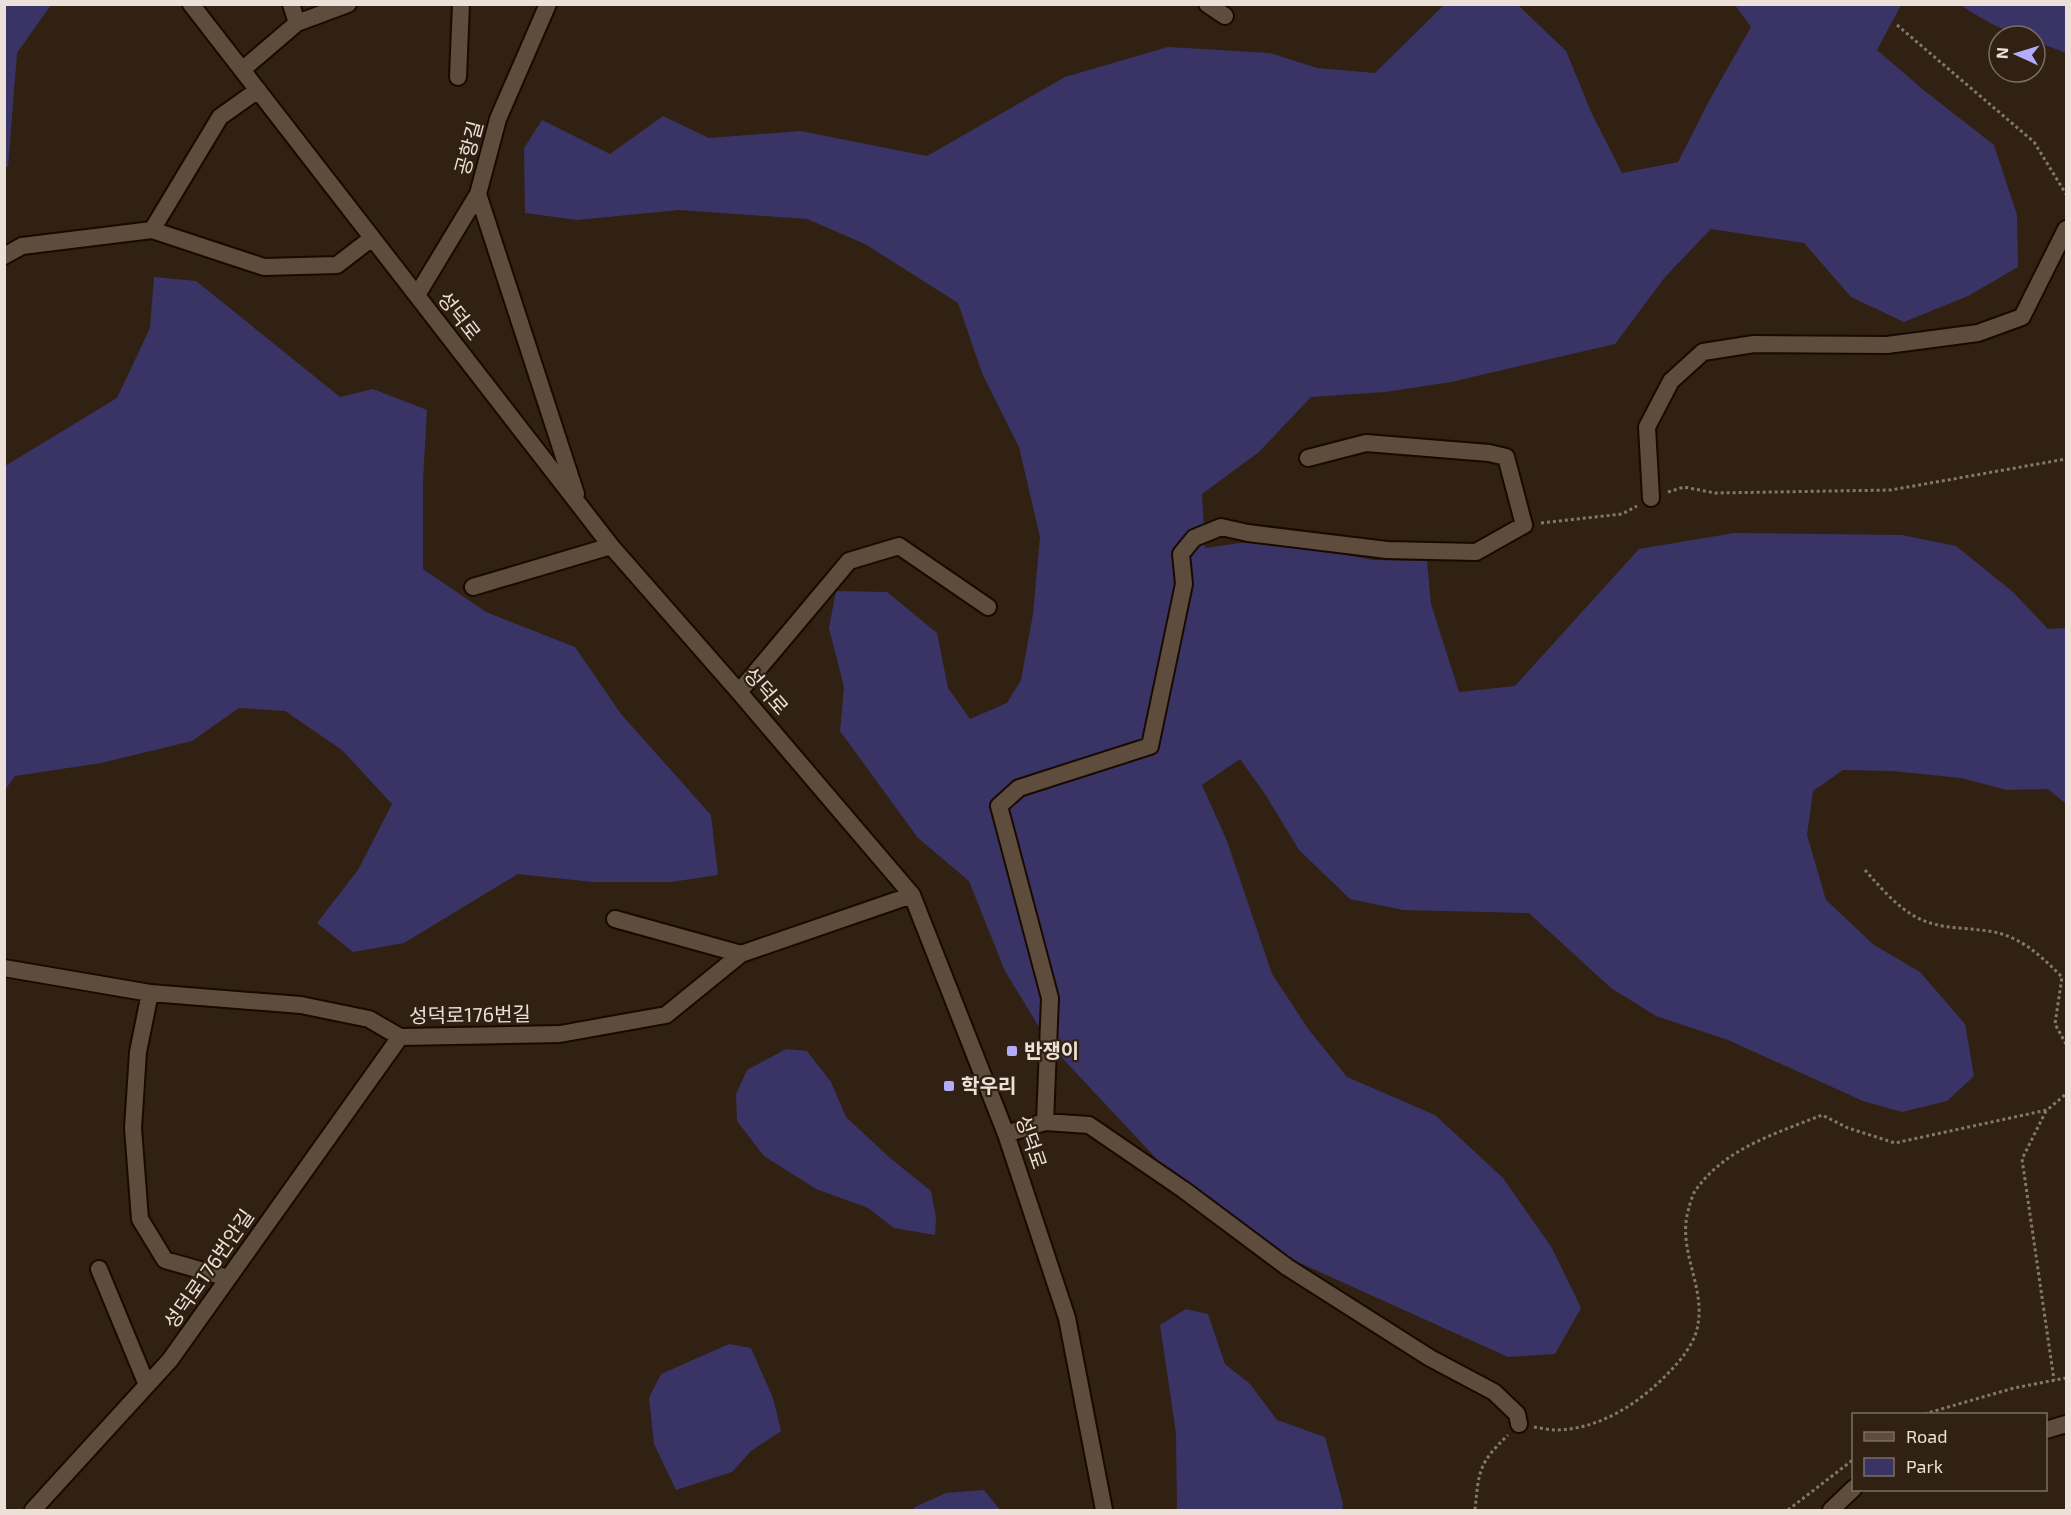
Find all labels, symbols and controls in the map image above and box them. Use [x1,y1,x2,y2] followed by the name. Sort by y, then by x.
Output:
[1987,24,2047,84] north arrow
[1992,46,2011,59] text: N
[449,118,487,178] street label: 공항길
[433,286,486,345] street label: 성덕로
[740,662,794,719] street label: 성덕로
[409,1001,531,1027] street label: 성덕로176번길
[1024,1038,1079,1062] place label: 반쟁이
[1005,1044,1019,1058] marker: 반쟁이
[961,1073,1016,1097] place label: 학우리
[942,1079,956,1093] marker: 학우리
[1012,1112,1052,1172] street label: 성덕로
[158,1204,258,1333] street label: 성덕로176번안길
[1852,1413,2047,1491] legend
[1906,1425,1947,1447] text: Road
[1906,1455,1943,1477] text: Park

